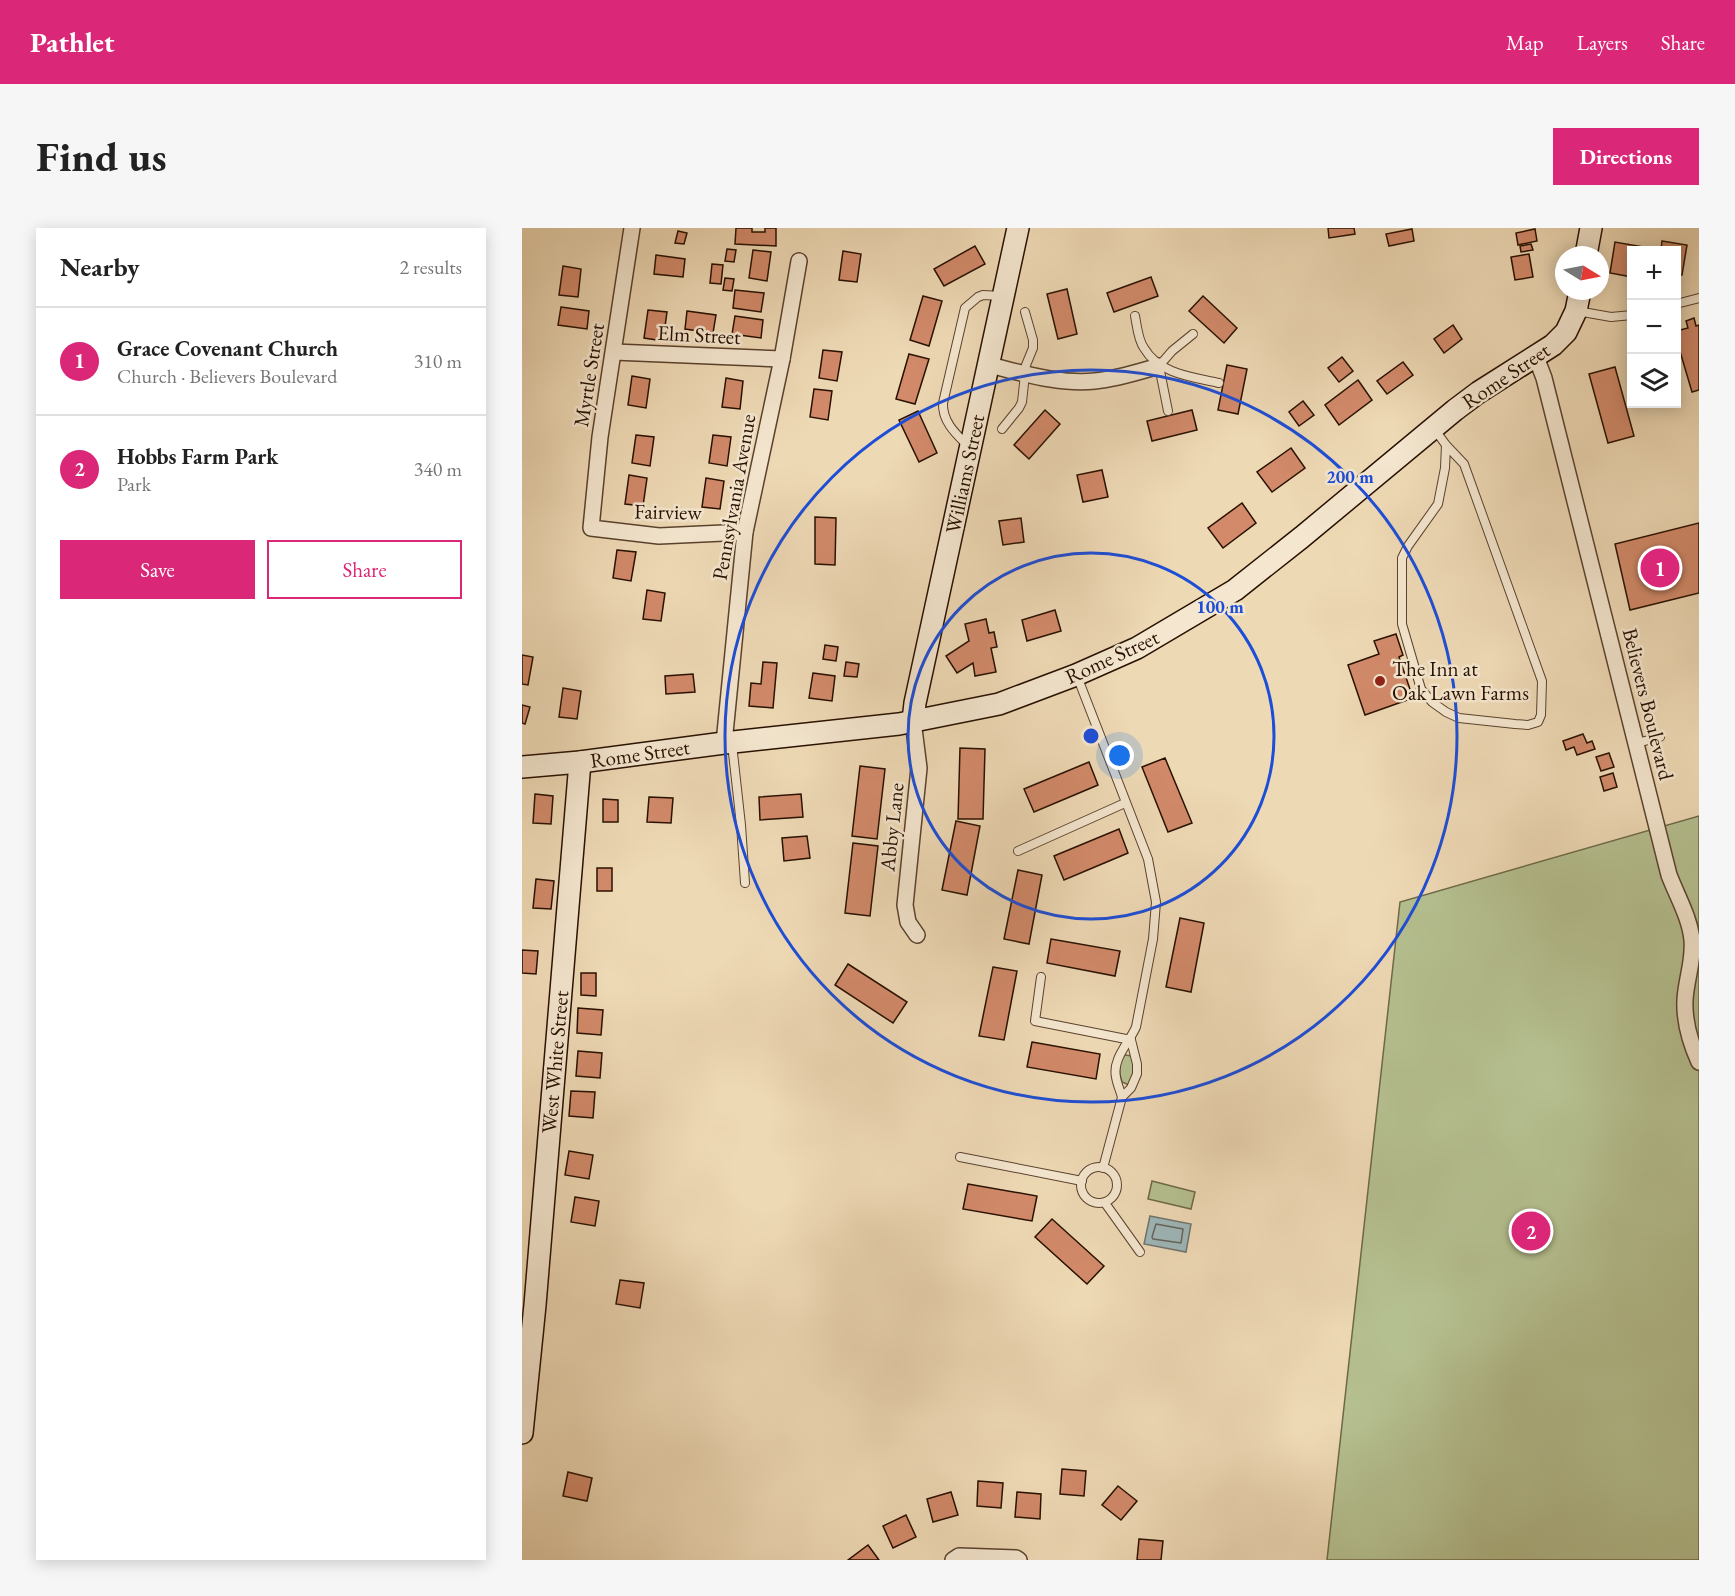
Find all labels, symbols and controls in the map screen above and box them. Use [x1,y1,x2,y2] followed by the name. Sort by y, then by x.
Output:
[30,24,114,60] text: Pathlet
[1506,29,1544,56] text: Map
[1577,29,1628,56] text: Layers
[1661,29,1705,56] text: Share
[1553,128,1699,185] button: Directions
[36,129,167,184] text: Find us
[1555,246,1609,300] north arrow
[1627,246,1681,408] map controls
[1627,246,1681,300] button: +
[60,250,140,284] text: Nearby
[399,254,462,280] text: 2 results
[1627,300,1681,354] button: −
[657,319,742,350] street label: Elm Street
[567,321,610,429] street label: Myrtle Street
[117,334,338,363] text: Grace Covenant Church
[1457,336,1555,415] street label: Rome Street
[74,348,85,374] text: 1
[414,348,462,374] text: 310 m
[1627,354,1681,408] button: layers
[117,363,337,389] text: Church · Believers Boulevard
[706,412,761,582] street label: Pennsylvania Avenue
[939,412,990,536] street label: Williams Street
[117,442,278,471] text: Hobbs Farm Park
[74,456,85,482] text: 2
[414,456,462,482] text: 340 m
[1326,465,1374,488] text: 200 m
[117,471,151,497] text: Park
[634,497,703,526] street label: Fairview
[60,540,255,599] button: Save
[267,540,462,599] button: Share
[1640,546,1680,590] pin: 1
[1196,595,1244,618] text: 100 m
[1061,623,1163,690] street label: Rome Street
[1617,625,1681,783] street label: Believers Boulevard
[1392,655,1529,706] place label: The Inn at Oak Lawn Farms
[1373,674,1387,688] marker: The Inn at Oak Lawn Farms
[1081,726,1101,746] centre of rings
[588,733,692,774] street label: Rome Street
[1105,741,1134,770] your location
[873,781,910,874] street label: Abby Lane
[535,989,574,1134] street label: West White Street
[1512,1208,1550,1254] pin: 2

